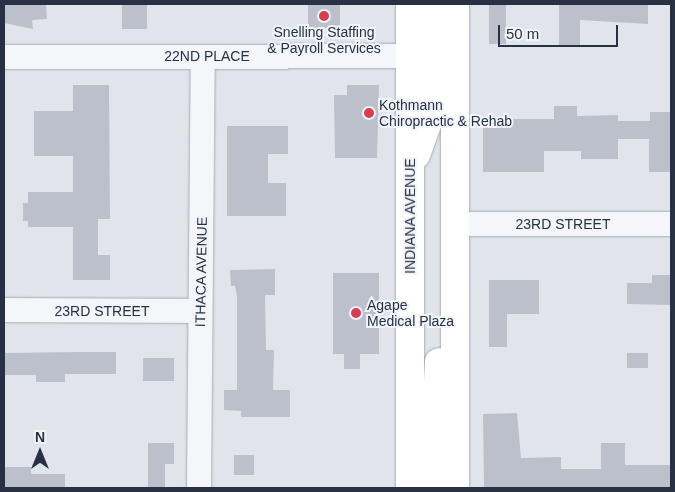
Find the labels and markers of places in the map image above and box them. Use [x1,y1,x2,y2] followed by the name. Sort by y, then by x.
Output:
[318,10,330,22] marker: Snelling Staffing & Payroll Services
[267,24,381,56] place label: Snelling Staffing & Payroll Services
[379,97,512,130] place label: Kothmann Chiropractic & Rehab
[363,107,375,119] marker: Kothmann Chiropractic & Rehab
[367,297,454,330] place label: Agape Medical Plaza
[349,306,363,320] marker: Agape Medical Plaza

